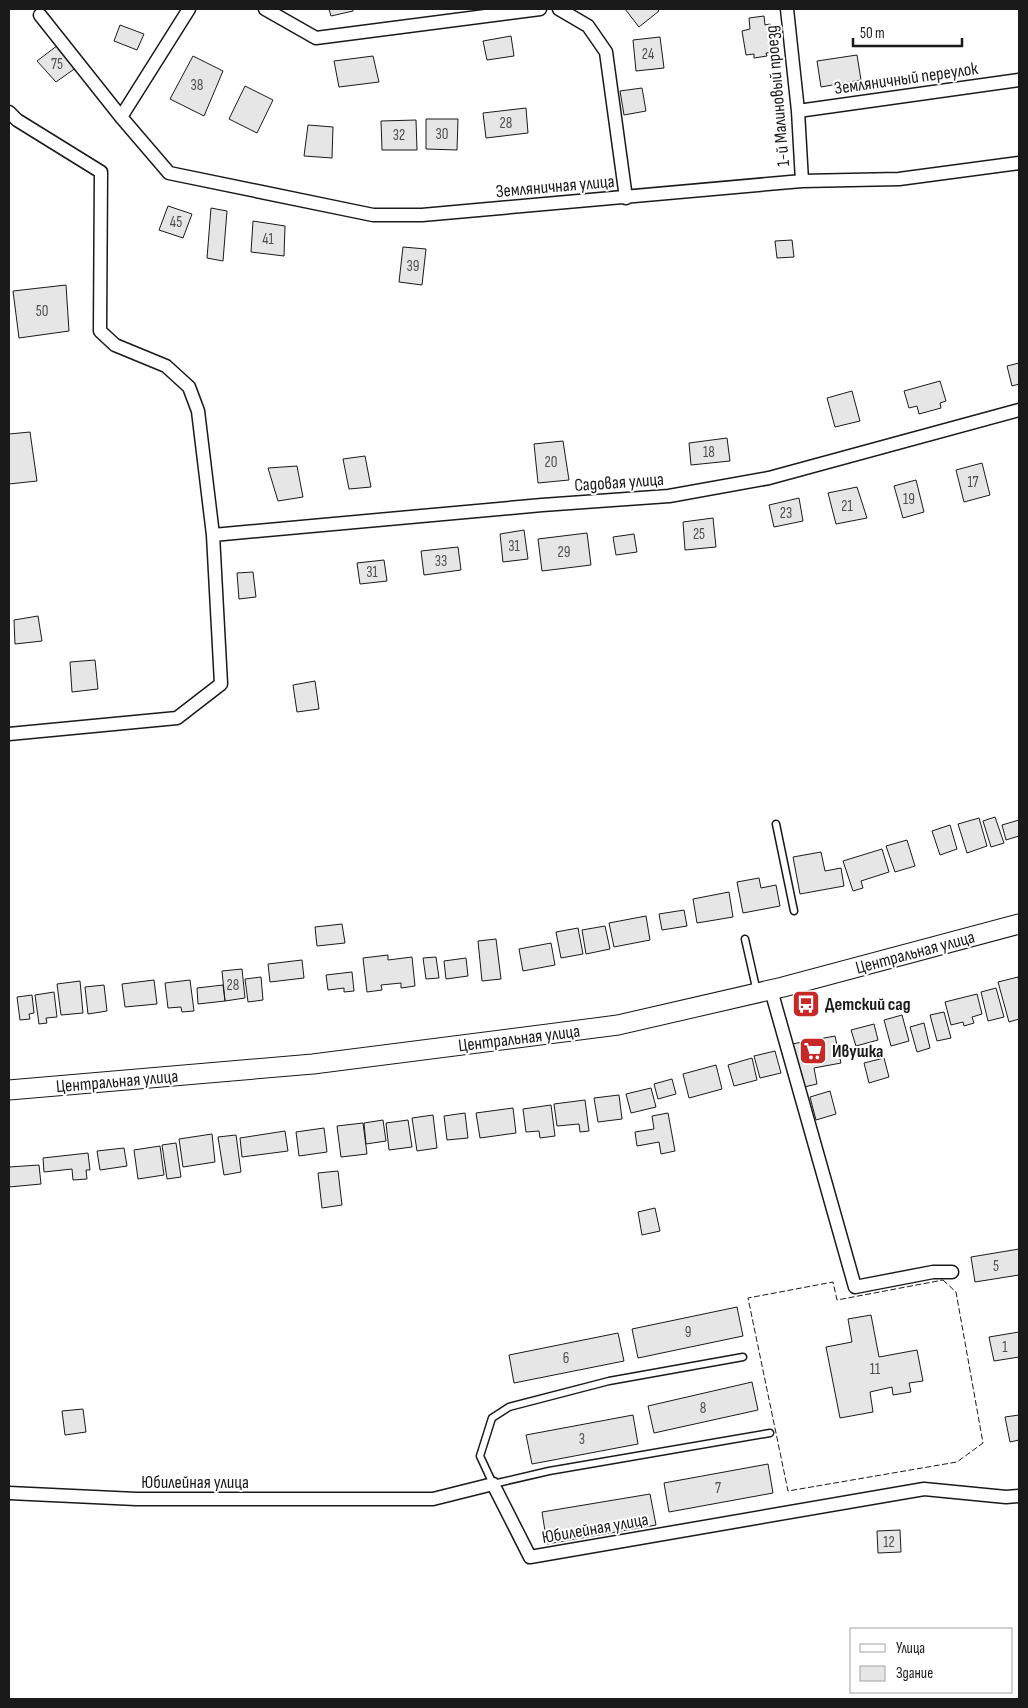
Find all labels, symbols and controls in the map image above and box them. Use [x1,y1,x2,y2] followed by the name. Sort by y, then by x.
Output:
[853,15,962,47] scale bar
[860,24,885,43] text: 50 m
[761,25,794,167] street label: 1-й Малиновый проезд
[642,45,654,64] house number: 24
[51,55,63,74] house number: 75
[833,58,979,99] street label: Земляничный переулок
[191,76,203,95] house number: 38
[500,114,512,133] house number: 28
[436,125,448,144] house number: 30
[393,126,405,145] house number: 32
[495,171,615,202] street label: Земляничная улица
[170,213,182,232] house number: 45
[262,230,275,249] house number: 41
[407,257,419,276] house number: 39
[36,302,48,321] house number: 50
[703,443,715,462] house number: 18
[545,453,557,472] house number: 20
[574,469,665,496] street label: Садовая улица
[967,473,979,492] house number: 17
[903,490,915,509] house number: 19
[841,497,853,516] house number: 21
[780,504,792,523] house number: 23
[693,525,705,544] house number: 25
[508,537,521,556] house number: 31
[558,543,570,562] house number: 29
[435,552,447,571] house number: 33
[366,563,379,582] house number: 31
[853,926,977,978] street label: Центральная улица
[227,976,239,995] house number: 28
[791,989,821,1019] bus stop icon: Детский сад
[825,994,910,1015] place label: Детский сад
[457,1021,581,1056] street label: Центральная улица
[798,1036,828,1066] supermarket icon: Ивушка
[832,1041,883,1062] place label: Ивушка
[55,1066,179,1097] street label: Центральная улица
[993,1257,999,1276] house number: 5
[685,1323,691,1342] house number: 9
[1002,1338,1008,1357] house number: 1
[563,1349,569,1368] house number: 6
[870,1360,881,1379] house number: 11
[700,1399,706,1418] house number: 8
[579,1430,585,1449] house number: 3
[141,1472,249,1493] street label: Юбилейная улица
[715,1479,721,1498] house number: 7
[540,1509,650,1548] street label: Юбилейная улица
[883,1533,895,1552] house number: 12
[850,1628,1013,1693] legend
[896,1639,925,1658] text: Улица
[896,1664,933,1683] text: Здание

